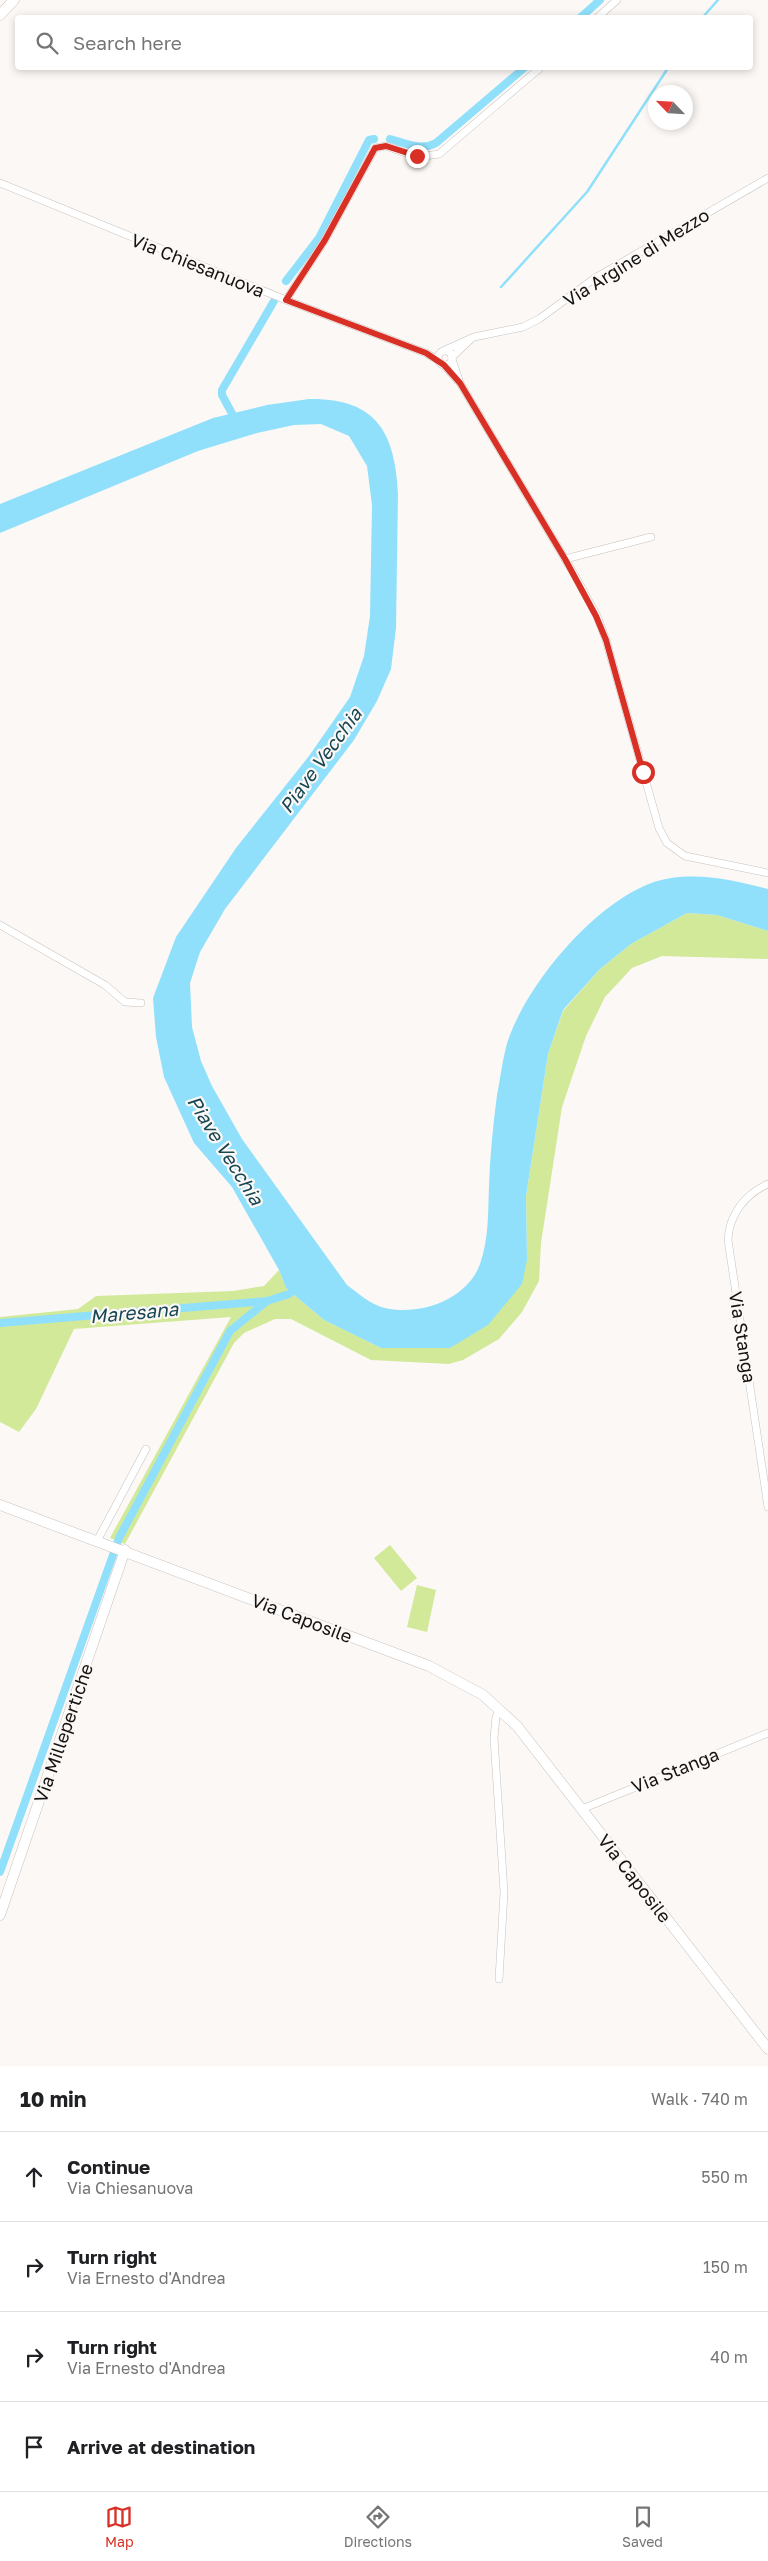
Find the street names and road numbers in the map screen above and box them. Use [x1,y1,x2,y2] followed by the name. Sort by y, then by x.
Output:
[559,203,713,311] street label: Via Argine di Mezzo
[128,228,268,302] street label: Via Chiesanuova
[725,1290,761,1384] street label: Via Stanga
[248,1589,356,1647] street label: Via Caposile
[29,1660,97,1806] street label: Via Millepertiche
[628,1742,722,1798] street label: Via Stanga
[594,1829,676,1927] street label: Via Caposile

